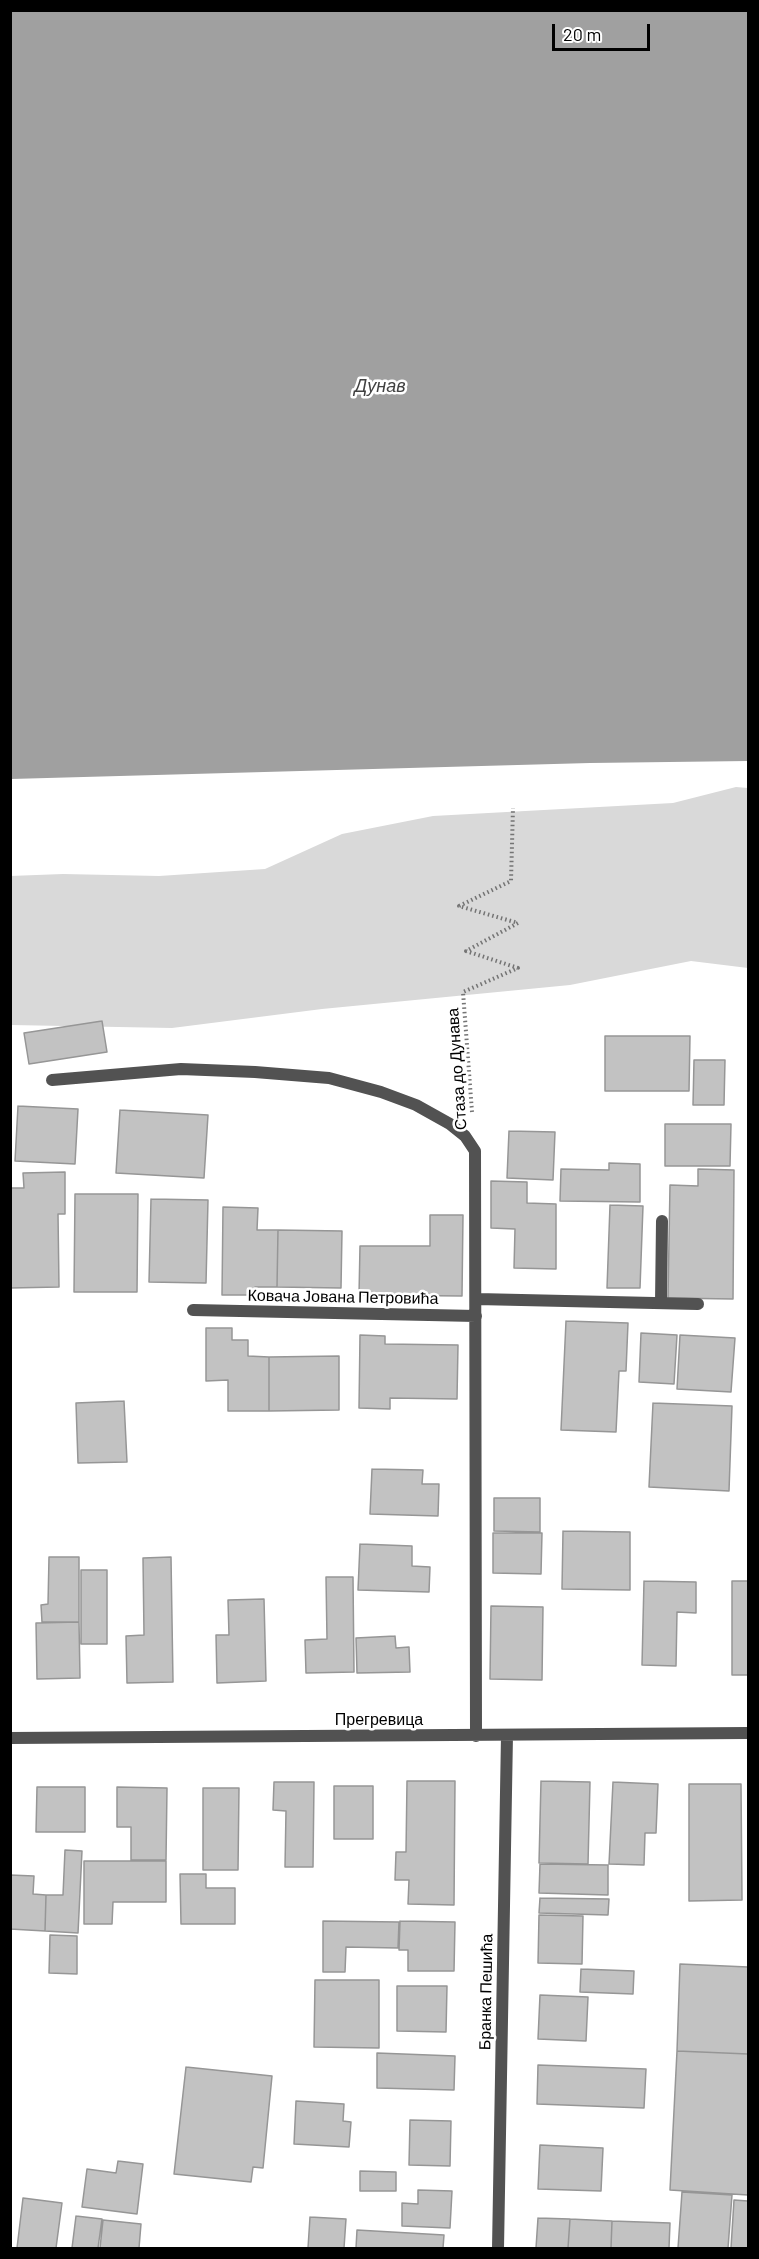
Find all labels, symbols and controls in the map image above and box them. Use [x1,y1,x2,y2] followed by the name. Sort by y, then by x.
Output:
[555,12,652,50] scale bar
[563,23,601,45] text: 20 m
[354,375,406,397] water label: Дунав
[443,1007,471,1131] street label: Стаза до Дунава
[247,1286,439,1308] street label: Ковача Јована Петровића
[335,1710,423,1730] street label: Прегревица
[475,1934,497,2050] street label: Бранка Пешића

